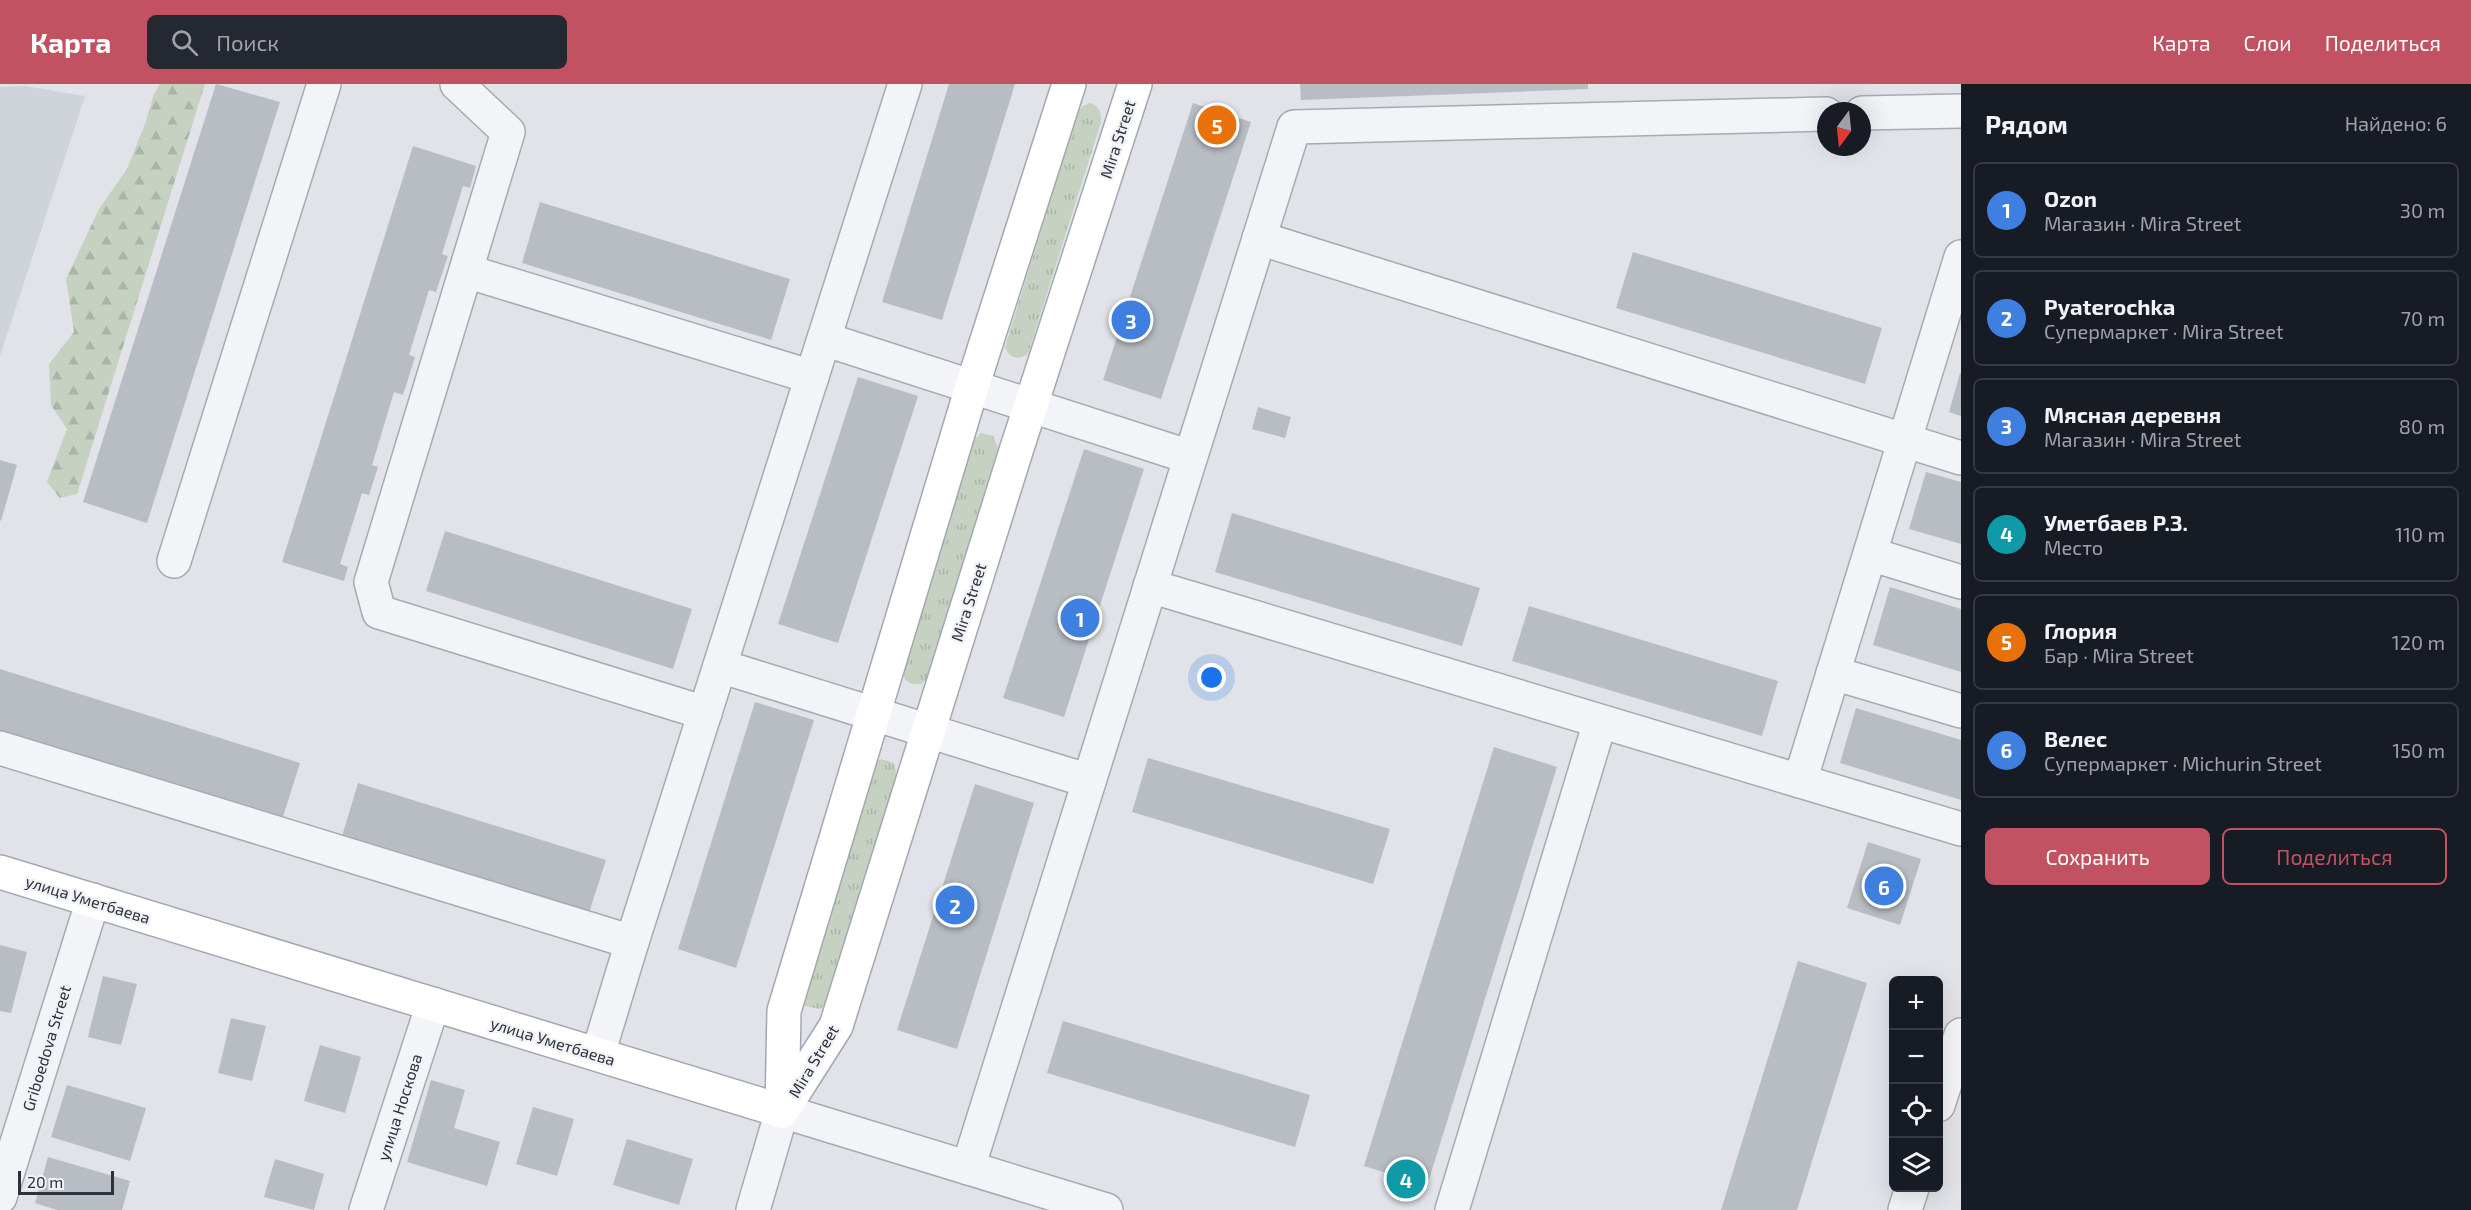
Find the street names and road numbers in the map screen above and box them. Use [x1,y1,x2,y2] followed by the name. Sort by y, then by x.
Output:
[1095,97,1139,181] street label: Mira Street
[946,560,990,644] street label: Mira Street
[23,871,153,928] street label: улица Уметбаева
[18,983,74,1113] street label: Griboedova Street
[488,1013,618,1070] street label: улица Уметбаева
[784,1021,842,1101] street label: Mira Street
[373,1051,426,1163] street label: улица Носкова

